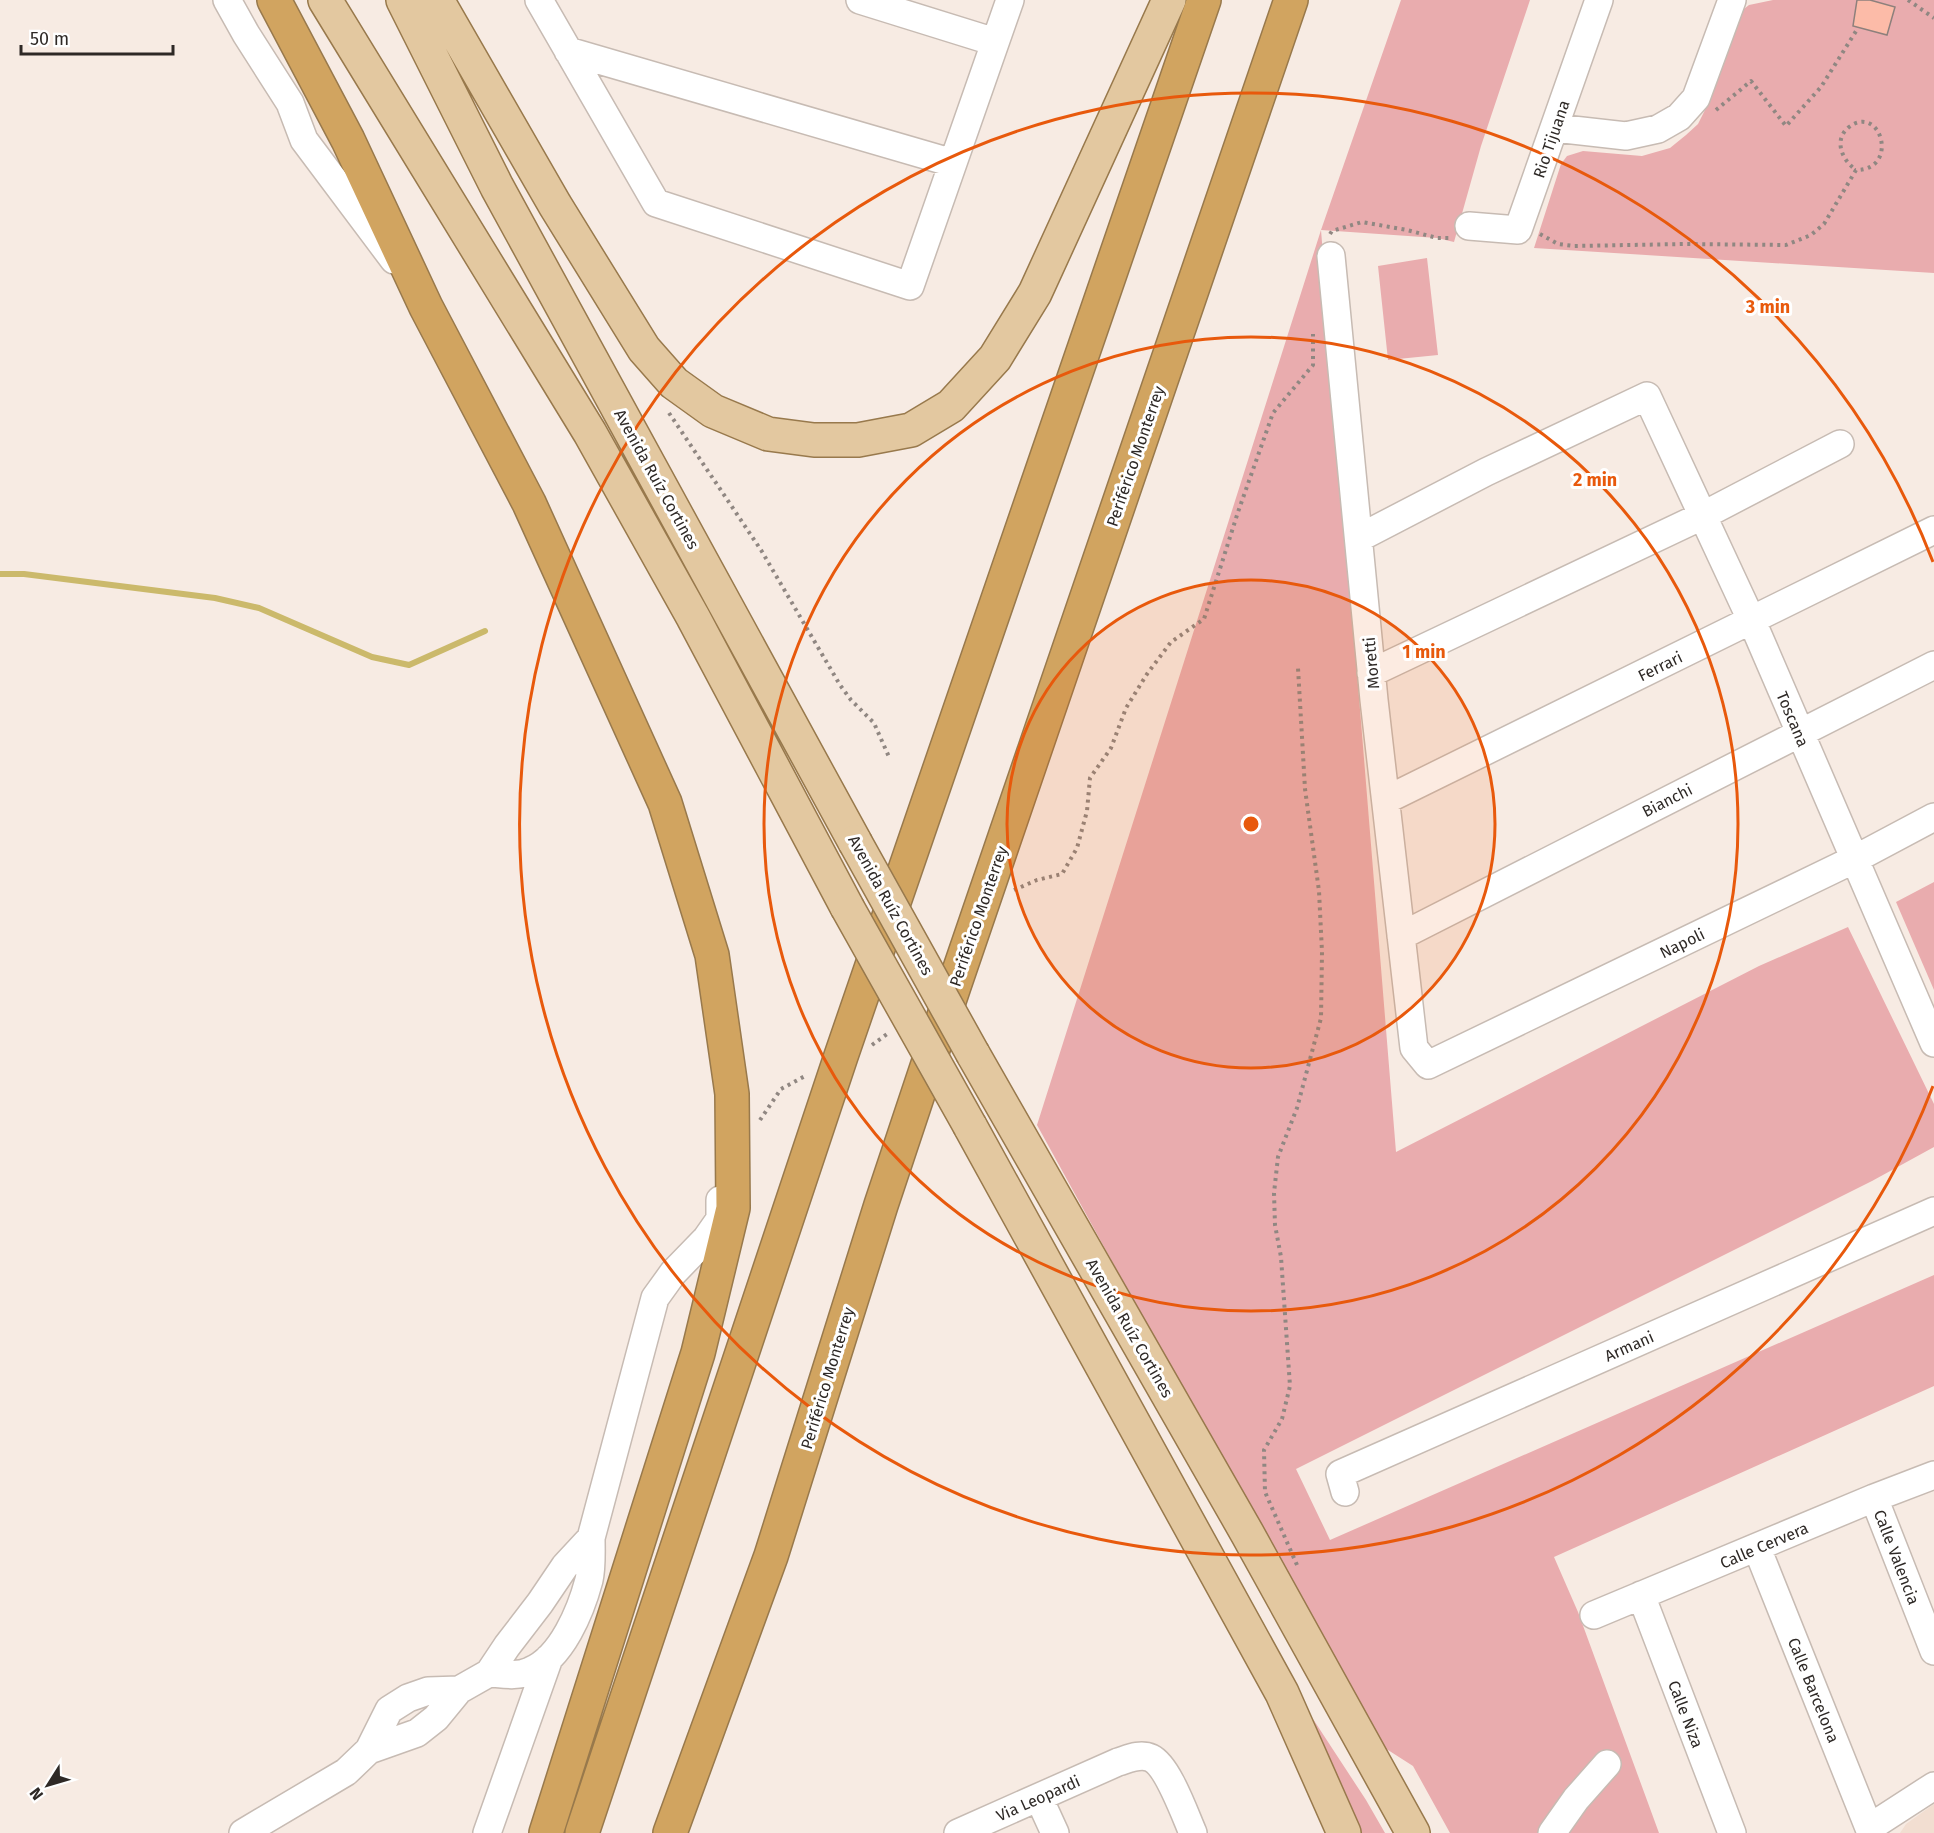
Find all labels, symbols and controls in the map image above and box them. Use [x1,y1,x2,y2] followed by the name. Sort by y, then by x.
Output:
[21,18,172,56] scale bar
[30,28,69,50] text: 50 m
[1529,98,1574,181] street label: Rio Tijuana
[1745,296,1790,318] text: 3 min
[1102,383,1169,529] street label: Periférico Monterrey
[610,406,703,552] street label: Avenida Ruíz Cortines
[1573,469,1617,491] text: 2 min
[1360,636,1383,690] street label: Moretti
[1402,641,1446,663] text: 1 min
[1635,648,1686,685] street label: Ferrari
[1772,689,1813,750] street label: Toscana
[1639,780,1696,821] street label: Bianchi
[1241,814,1261,834] centre of rings
[844,832,937,978] street label: Avenida Ruíz Cortines
[945,843,1012,989] street label: Periférico Monterrey
[1657,924,1708,962] street label: Napoli
[1082,1256,1177,1401] street label: Avenida Ruíz Cortines
[797,1305,858,1451] street label: Periférico Monterrey
[1602,1327,1657,1366] street label: Armani
[1870,1507,1923,1607] street label: Calle Valencia
[1717,1518,1811,1573] street label: Calle Cervera
[1784,1635,1843,1746] street label: Calle Barcelona
[1664,1678,1707,1750] street label: Calle Niza
[18,1755,78,1815] north arrow
[993,1772,1083,1825] street label: Via Leopardi
[26,1784,47,1804] text: N

